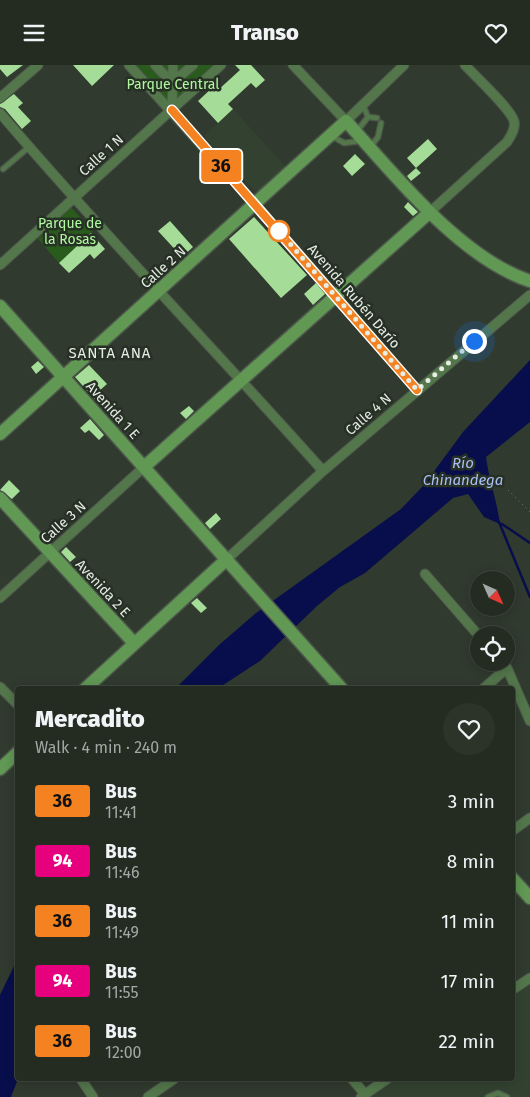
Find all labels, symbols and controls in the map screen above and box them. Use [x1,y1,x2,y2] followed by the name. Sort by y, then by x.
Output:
[20,19,48,47] icon: menu
[231,19,299,46] text: Transo
[482,19,510,47] icon: heart
[127,76,219,93] park label: Parque Central
[76,131,127,180] street label: Calle 1 N
[198,150,244,182] line badge: 36
[211,155,231,177] text: 36
[38,215,102,248] park label: Parque de la Rosas
[268,220,290,242] unlabelled marker
[304,241,404,352] street label: Avenida Rubén Darío
[137,243,189,292] street label: Calle 2 N
[462,329,487,354] your location
[69,344,151,362] district label: SANTA ANA
[82,378,143,443] street label: Avenida 1 E
[342,390,395,439] street label: Calle 4 N
[423,454,503,489] water label: Río Chinandega
[37,498,89,547] street label: Calle 3 N
[72,556,134,621] street label: Avenida 2 E
[470,571,515,616] north arrow
[470,571,515,671] map controls
[470,626,515,671] button: locate
[443,703,495,755] button: heart
[35,705,145,733] text: Mercadito
[35,738,177,757] text: Walk · 4 min · 240 m
[105,780,137,803] text: Bus
[53,790,72,812] text: 36
[448,790,495,813] text: 3 min
[105,803,137,822] text: 11:41
[105,840,137,863] text: Bus
[52,850,73,872] text: 94
[447,850,495,873] text: 8 min
[105,863,139,882] text: 11:46
[105,900,137,923] text: Bus
[53,910,72,932] text: 36
[441,910,495,933] text: 11 min
[105,923,139,942] text: 11:49
[105,960,137,983] text: Bus
[52,970,73,992] text: 94
[441,970,495,993] text: 17 min
[105,983,139,1002] text: 11:55
[105,1020,137,1043] text: Bus
[53,1030,72,1052] text: 36
[438,1030,495,1053] text: 22 min
[105,1043,142,1062] text: 12:00

